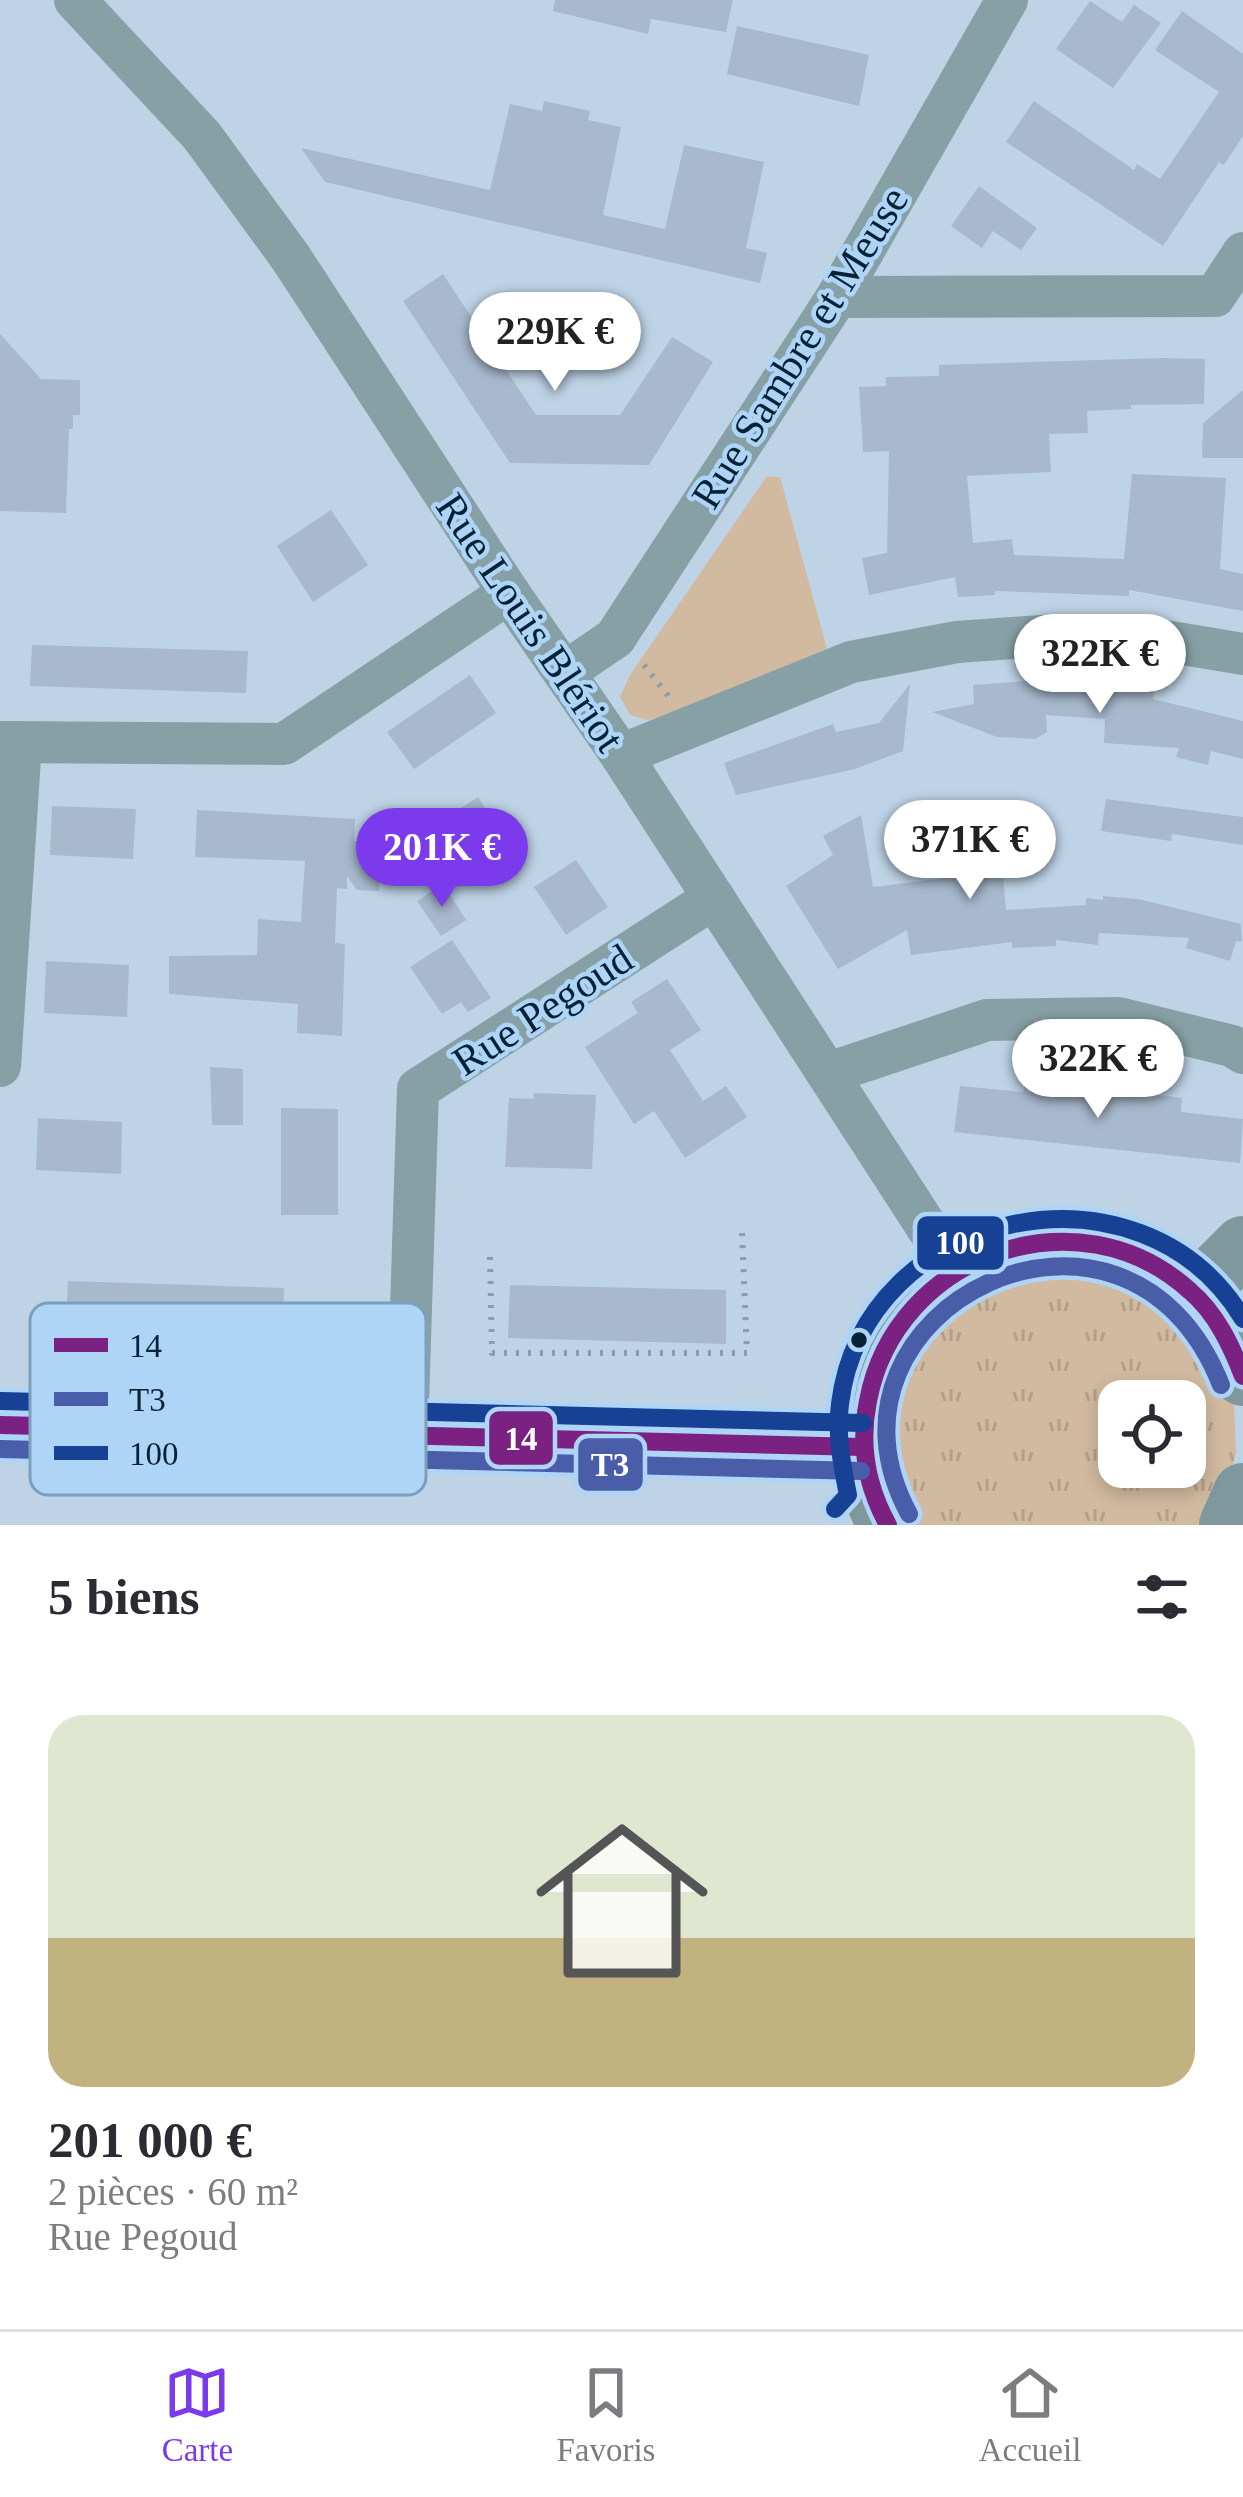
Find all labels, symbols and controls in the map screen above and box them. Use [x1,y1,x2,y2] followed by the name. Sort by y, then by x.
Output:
[682,179,917,517] street label: Rue Sambre et Meuse
[457,292,653,394] pin: 229K €
[496,309,614,352] text: 229K €
[427,485,634,760] street label: Rue Louis Blériot
[1002,614,1198,716] pin: 322K €
[1041,631,1159,674] text: 322K €
[872,800,1068,902] pin: 371K €
[344,808,540,910] pin: 201K €
[911,817,1029,860] text: 371K €
[383,825,501,868] text: 201K €
[444,935,641,1085] street label: Rue Pegoud
[1000,1019,1196,1121] pin: 322K €
[1039,1036,1157,1079] text: 322K €
[915,1214,1006,1272] line badge: 100
[935,1225,985,1261] text: 100
[30,1303,426,1495] legend
[129,1328,162,1364] text: 14
[848,1329,870,1351] unlabelled marker
[1098,1380,1206,1488] map controls
[1098,1380,1206,1488] button: locate
[129,1382,166,1418] text: T3
[487,1409,555,1467] line badge: 14
[505,1421,538,1457] text: 14
[129,1436,179,1472] text: 100
[576,1436,645,1493] line badge: T3
[591,1447,629,1483] text: T3
[1129,1564,1195,1630] icon: filters
[48,1569,200,1625] text: 5 biens
[514,1793,730,2009] icon: home
[48,2112,252,2168] text: 201 000 €
[48,2170,298,2213] text: 2 pièces · 60 m²
[48,2215,238,2258] text: Rue Pegoud
[162,2360,233,2469] tab: Carte
[556,2360,655,2469] tab: Favoris
[979,2360,1081,2469] tab: Accueil

